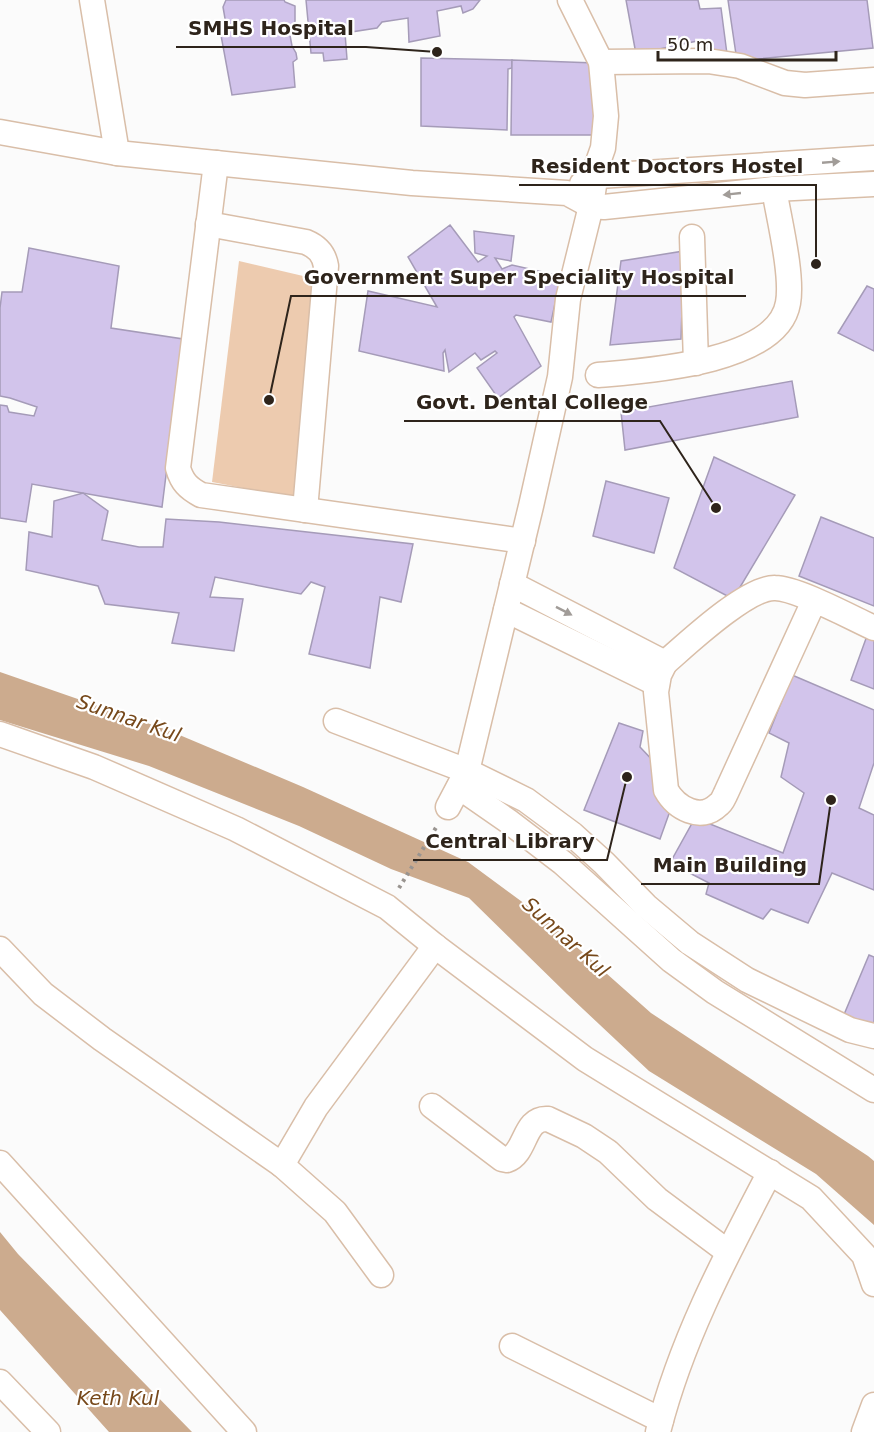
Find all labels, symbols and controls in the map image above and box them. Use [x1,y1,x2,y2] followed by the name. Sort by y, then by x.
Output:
[176,9,366,47] callout: SMHS Hospital
[188,16,354,40] text: SMHS Hospital
[658,24,836,62] scale bar
[667,34,713,55] text: 50 m
[519,147,816,185] callout: Resident Doctors Hostel
[531,154,803,178] text: Resident Doctors Hostel
[821,157,840,167] one-way arrow
[722,189,741,198] one-way arrow
[291,258,746,296] callout: Government Super Speciality Hospital
[304,265,734,289] text: Government Super Speciality Hospital
[404,383,660,421] callout: Govt. Dental College
[416,390,648,414] text: Govt. Dental College
[556,606,573,616] one-way arrow
[74,689,185,747] water label: Sunnar Kul
[413,822,607,860] callout: Central Library
[425,829,595,853] text: Central Library
[641,846,819,884] callout: Main Building
[653,853,807,877] text: Main Building
[518,892,615,982] water label: Sunnar Kul
[77,1386,160,1410] water label: Keth Kul

